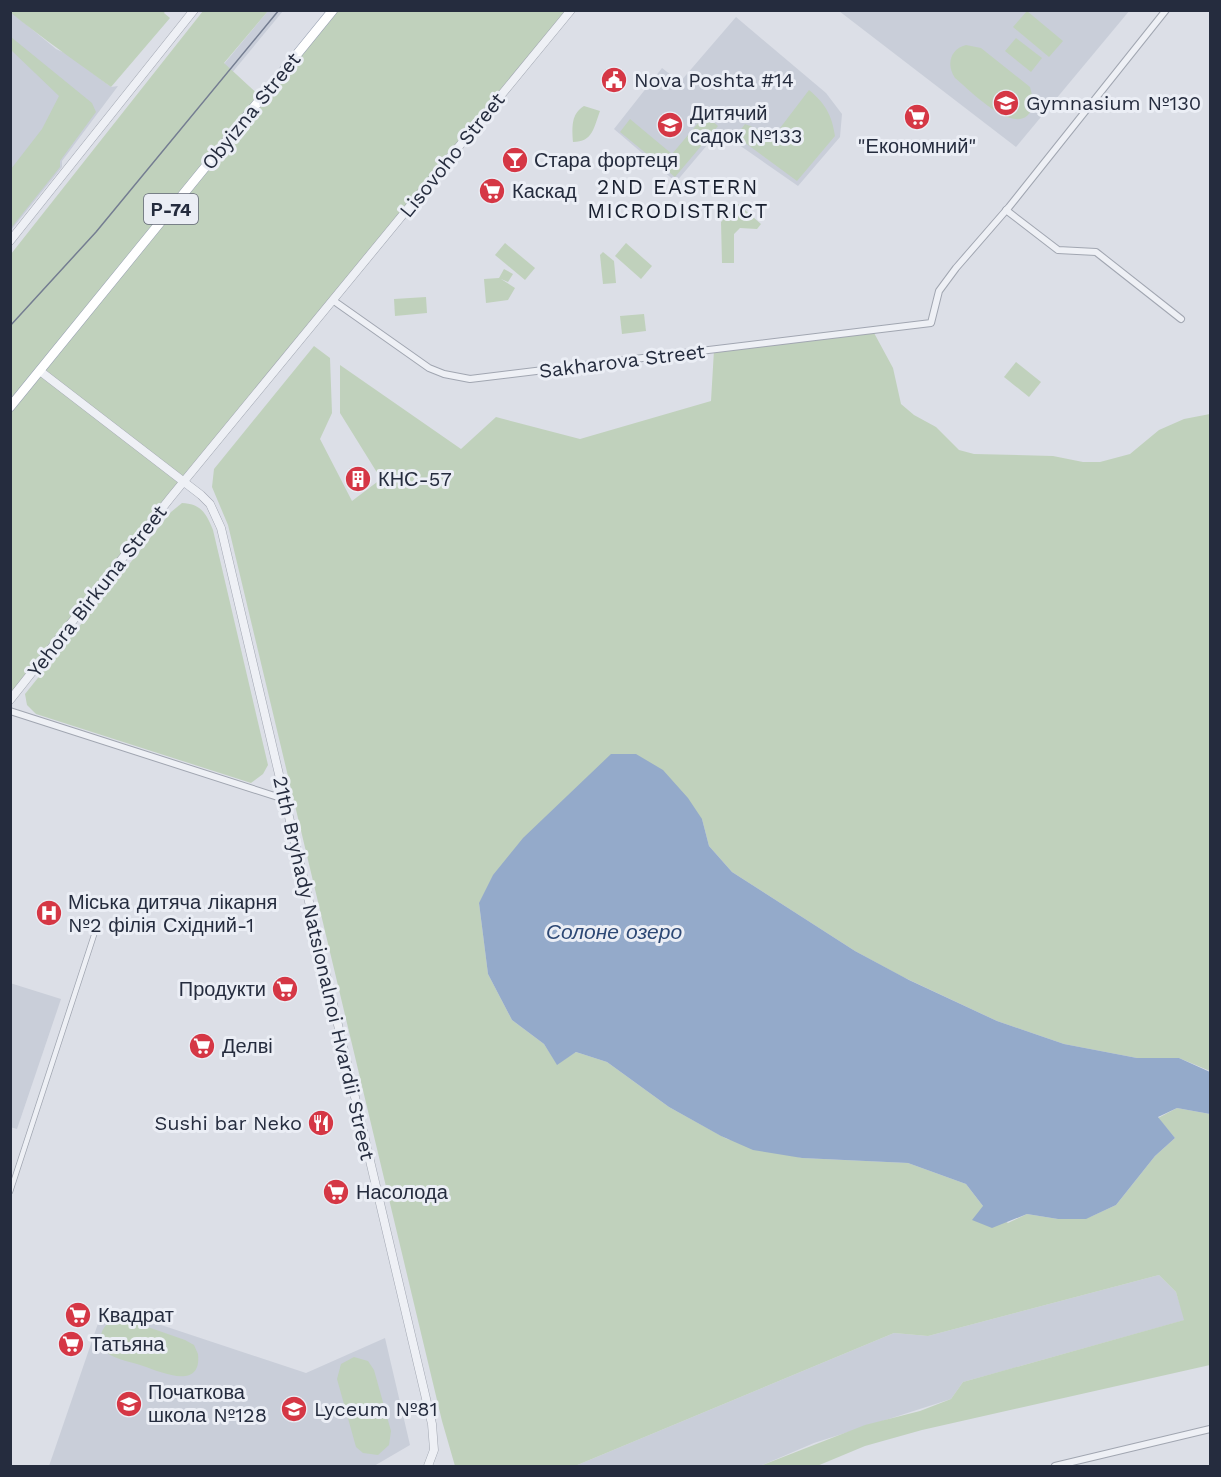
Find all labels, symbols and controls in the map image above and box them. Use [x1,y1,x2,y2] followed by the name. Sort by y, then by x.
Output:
[196,47,306,174] street label: Obyizna Street
[599,65,629,95] public building icon: Nova Poshta #14
[634,68,794,92] place label: Nova Poshta #14
[394,87,510,222] street label: Lisovoho Street
[991,88,1021,118] school or university icon: Gymnasium №130
[1026,91,1201,115] place label: Gymnasium №130
[690,101,803,148] place label: Дитячий садок №133
[902,102,932,132] supermarket icon: "Економний"
[655,110,685,140] school or university icon: Дитячий садок №133
[858,134,976,158] place label: "Економний"
[500,145,530,175] bar icon: Стара фортеця
[534,148,678,172] place label: Стара фортеця
[587,174,769,223] district label: 2ND EASTERN MICRODISTRICT
[477,176,507,206] supermarket icon: Каскад
[512,179,577,203] place label: Каскад
[144,194,198,224] road number: Р-74
[538,339,707,383] street label: Sakharova Street
[343,464,373,494] building icon: КНС-57
[378,467,452,491] place label: КНС-57
[22,500,172,682] street label: Yehora Birkuna Street
[268,773,380,1163] street label: 21th Bryhady Natsionalnoi Hvardii Street
[68,890,277,937] place label: Міська дитяча лікарня №2 філія Східний-1
[34,898,64,928] hospital icon: Міська дитяча лікарня №2 філія Східний-1
[546,919,682,944] water label: Солоне озеро
[270,974,300,1004] supermarket icon: Продукти
[179,977,266,1001] place label: Продукти
[187,1031,217,1061] supermarket icon: Делві
[222,1034,273,1058] place label: Делві
[306,1108,336,1138] restaurant icon: Sushi bar Neko
[154,1111,302,1135] place label: Sushi bar Neko
[321,1177,351,1207] supermarket icon: Насолода
[356,1180,449,1204] place label: Насолода
[63,1300,93,1330] supermarket icon: Квадрат
[98,1303,174,1327] place label: Квадрат
[56,1329,86,1359] supermarket icon: Татьяна
[90,1332,165,1356] place label: Татьяна
[148,1380,267,1427] place label: Початкова школа №128
[114,1389,144,1419] school or university icon: Початкова школа №128
[279,1394,309,1424] school or university icon: Lyceum №81
[314,1397,437,1421] place label: Lyceum №81

